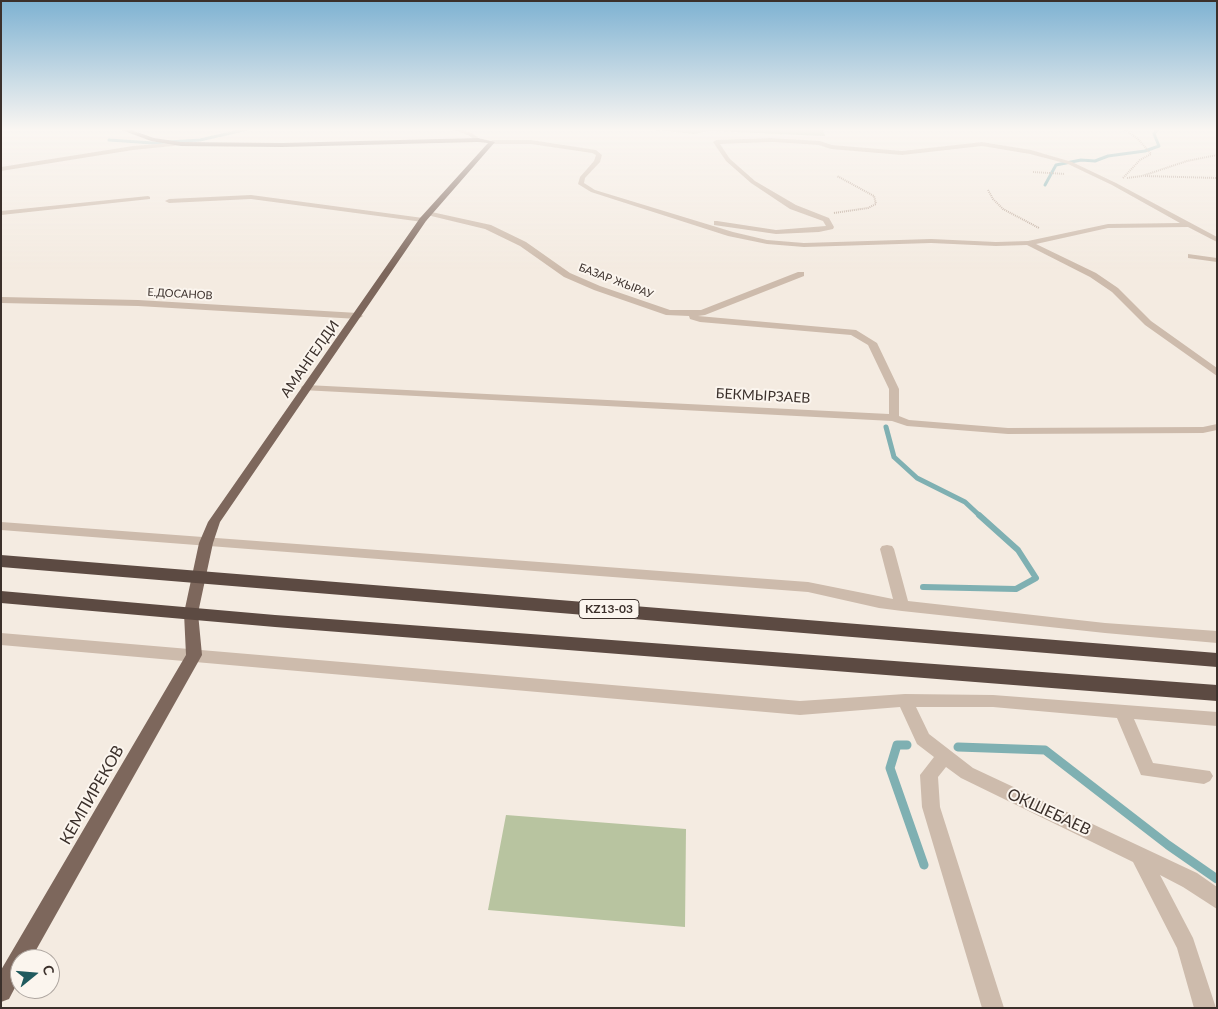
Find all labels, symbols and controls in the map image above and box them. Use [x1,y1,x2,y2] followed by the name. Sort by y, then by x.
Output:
[577,261,655,301] street label: БАЗАР ЖЫРАУ
[147,286,213,302] street label: Е.ДОСАНОВ
[277,317,343,401] street label: АМАНГЕЛДИ
[715,385,811,407] street label: БЕКМЫРЗАЕВ
[579,600,639,618] road number: KZ13-03
[56,742,128,848] street label: КЕМПИРЕКОВ
[1004,784,1094,840] street label: ОКШЕБАЕВ
[10,949,60,999] north arrow
[39,963,58,977] text: С

